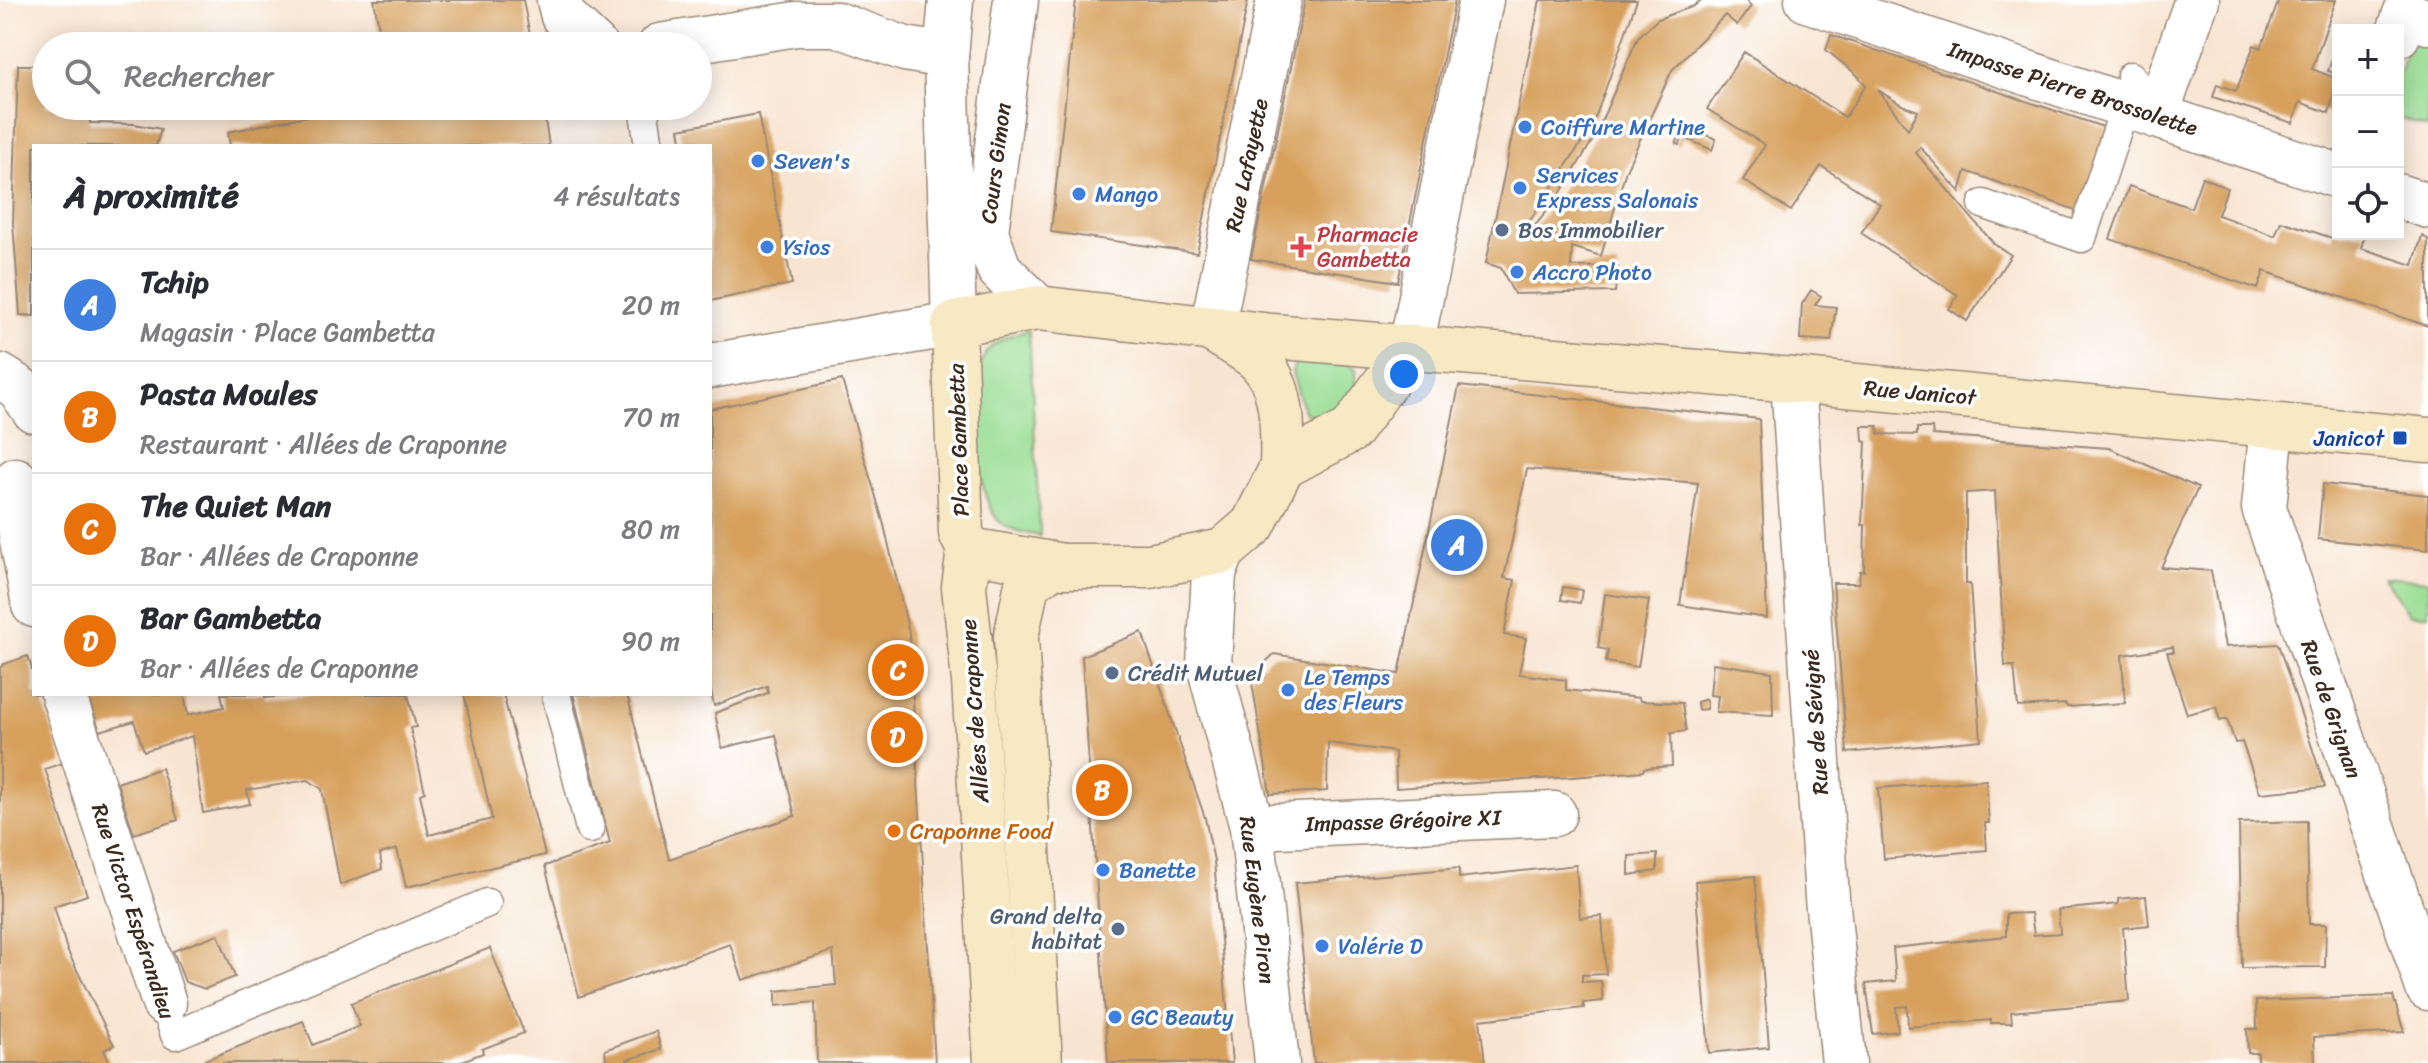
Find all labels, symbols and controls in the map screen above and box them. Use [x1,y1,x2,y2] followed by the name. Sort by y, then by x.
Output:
[2332,24,2404,240] map controls
[2332,24,2404,96] button: +
[1942,29,2203,147] street label: Impasse Pierre Brossolette
[32,32,712,120] search box
[124,49,274,103] text: Rechercher
[60,54,104,98] icon: search
[1213,94,1280,236] street label: Rue Lafayette
[2332,96,2404,168] button: −
[969,100,1022,226] street label: Cours Gimon
[1541,108,1705,147] place label: Coiffure Martine
[1516,118,1534,136] marker: Coiffure Martine
[774,142,850,181] place label: Seven's
[749,152,767,170] marker: Seven's
[1536,156,1699,220] place label: Services Express Salonais
[64,166,239,226] text: À proximité
[2332,168,2404,240] button: locate
[553,173,680,219] text: 4 résultats
[1095,175,1158,214] place label: Mango
[1511,179,1529,197] marker: Services Express Salonais
[1070,185,1088,203] marker: Mango
[1518,211,1664,250] place label: Bos Immobilier
[1317,215,1418,279] place label: Pharmacie Gambetta
[1493,221,1511,239] marker: Bos Immobilier
[783,228,831,267] place label: Ysios
[758,238,776,256] marker: Ysios
[1292,238,1310,256] marker: Pharmacie Gambetta
[1532,253,1652,292] place label: Accro Photo
[140,255,209,309] text: Tchip
[1508,263,1526,281] marker: Accro Photo
[81,282,99,328] text: A
[622,282,680,328] text: 20 m
[140,309,435,355] text: Magasin · Place Gambetta
[1384,354,1424,394] your location
[936,362,981,517] street label: Place Gambetta
[140,367,317,421] text: Pasta Moules
[1862,368,1979,417] street label: Rue Janicot
[82,394,98,440] text: B
[622,394,680,440] text: 70 m
[2313,419,2385,458] place label: Janicot
[140,421,507,467] text: Restaurant · Allées de Craponne
[2391,429,2409,447] marker: Janicot
[140,479,331,533] text: The Quiet Man
[82,506,98,552] text: C
[621,506,680,552] text: 80 m
[1431,515,1483,575] pin: A
[140,533,419,579] text: Bar · Allées de Craponne
[140,591,321,645] text: Bar Gambetta
[82,618,98,664] text: D
[621,618,680,664] text: 90 m
[949,618,1000,805] street label: Allées de Craponne
[2290,634,2374,784] street label: Rue de Grignan
[872,640,924,700] pin: C
[140,645,419,691] text: Bar · Allées de Craponne
[1791,648,1840,796] street label: Rue de Sévigné
[1128,654,1264,693] place label: Crédit Mutuel
[1304,658,1404,722] place label: Le Temps des Fleurs
[1103,664,1121,682] marker: Crédit Mutuel
[1279,681,1297,699] marker: Le Temps des Fleurs
[871,707,923,767] pin: D
[1076,760,1128,820] pin: B
[80,798,187,1024] street label: Rue Victor Espérandieu
[1303,798,1503,843] street label: Impasse Grégoire XI
[910,812,1054,851] place label: Craponne Food
[1228,814,1287,986] street label: Rue Eugène Piron
[885,822,903,840] marker: Craponne Food
[1119,851,1196,890] place label: Banette
[1094,861,1112,879] marker: Banette
[990,897,1102,961] place label: Grand delta habitat
[1109,920,1127,938] marker: Grand delta habitat
[1338,927,1424,966] place label: Valérie D
[1313,937,1331,955] marker: Valérie D
[1131,998,1234,1037] place label: GC Beauty
[1106,1008,1124,1026] marker: GC Beauty

